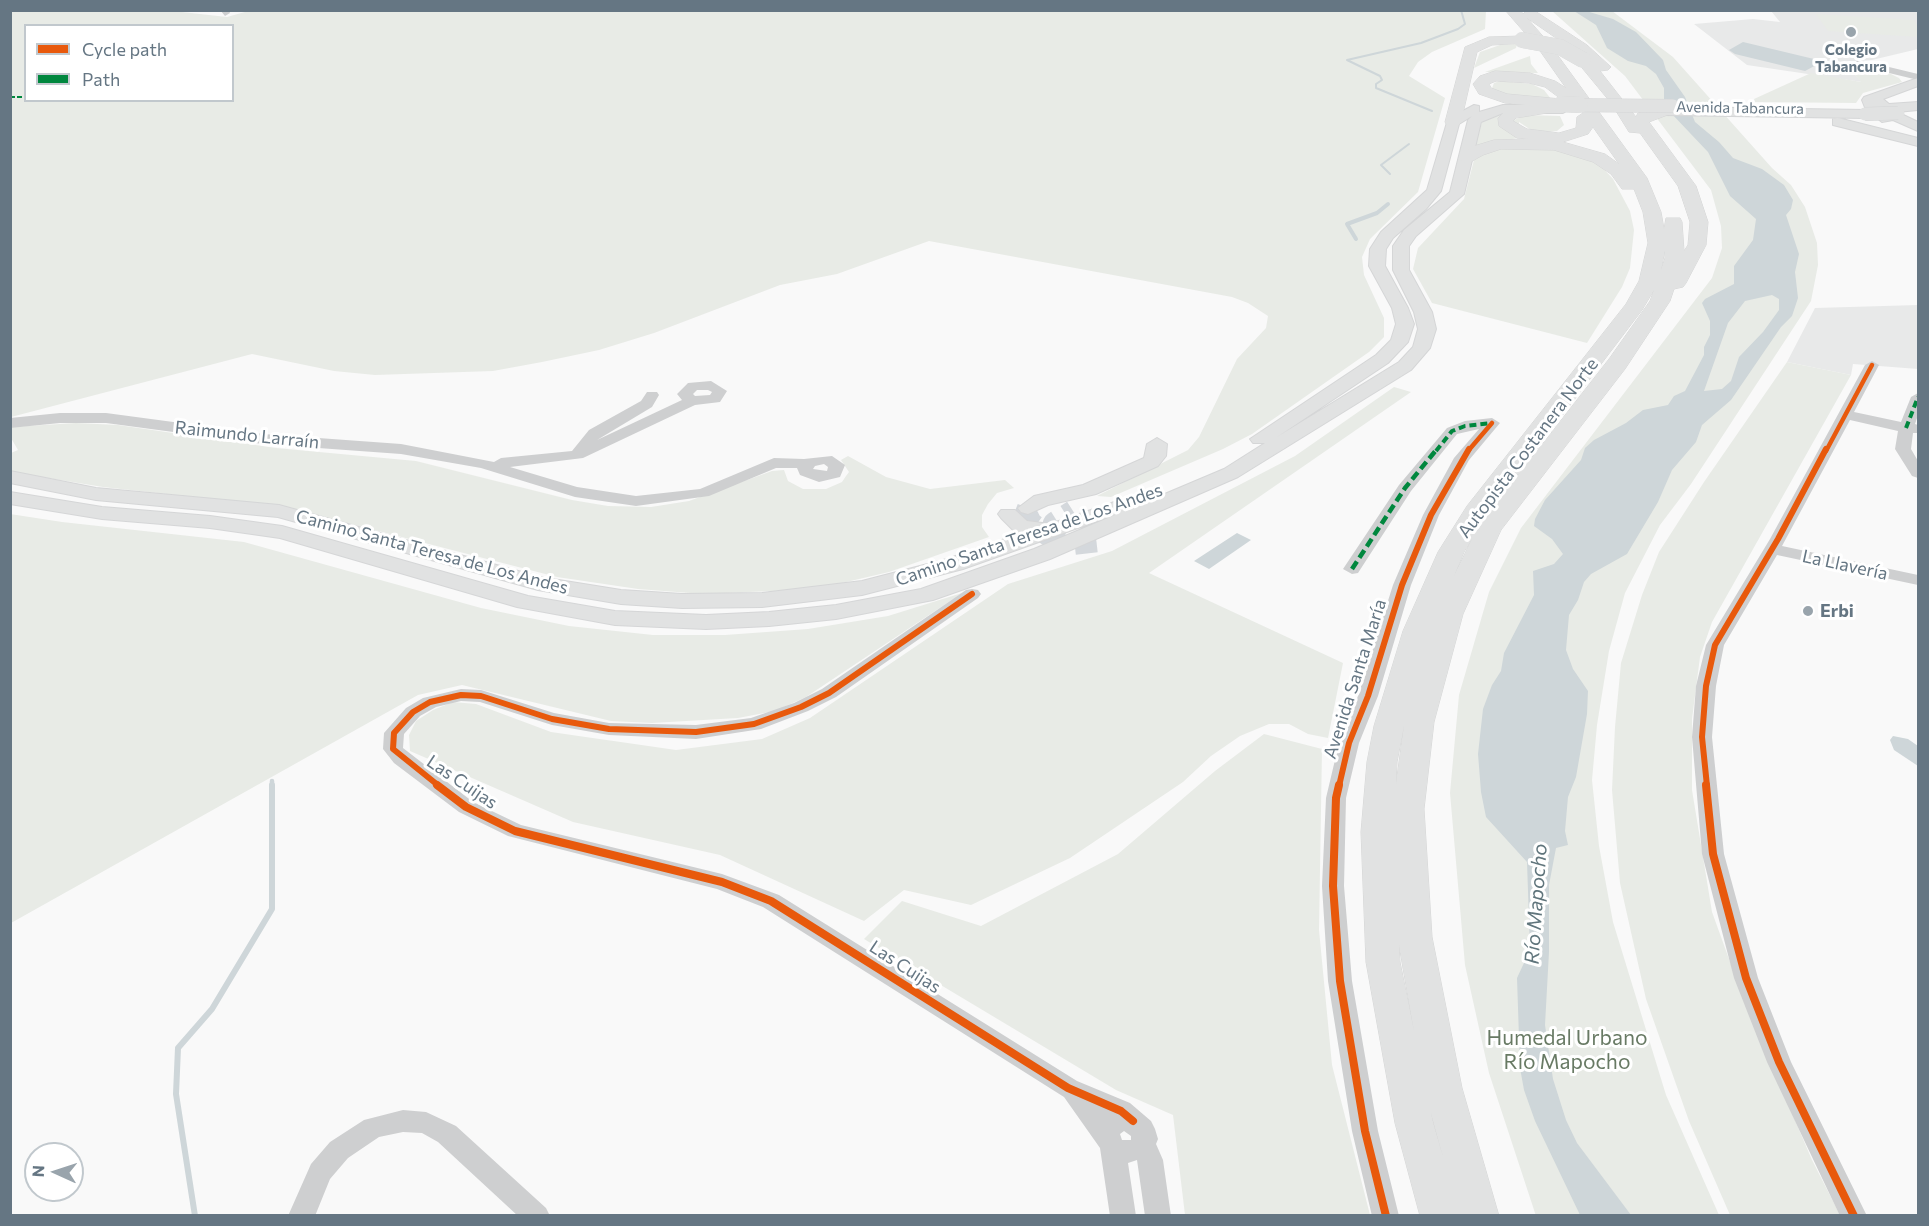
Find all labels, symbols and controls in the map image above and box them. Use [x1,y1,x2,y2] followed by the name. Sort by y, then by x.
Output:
[24,24,234,102] legend
[1844,25,1858,39] marker: Colegio Tabancura
[82,38,167,60] text: Cycle path
[1815,41,1887,76] place label: Colegio Tabancura
[82,68,120,90] text: Path
[1676,98,1804,118] street label: Avenida Tabancura
[1453,354,1603,542] street label: Autopista Costanera Norte
[174,417,320,453] street label: Raimundo Larraín
[893,479,1165,591] street label: Camino Santa Teresa de Los Andes
[294,505,570,599] street label: Camino Santa Teresa de Los Andes
[1800,545,1890,585] street label: La Llavería
[1319,596,1391,762] street label: Avenida Santa María
[1820,600,1854,622] place label: Erbi
[1801,604,1815,618] marker: Erbi
[423,751,501,813] street label: Las Cuijas
[1520,843,1552,965] water label: Río Mapocho
[865,936,945,998] street label: Las Cuijas
[1486,1025,1648,1075] park label: Humedal Urbano Río Mapocho
[24,1142,84,1202] north arrow
[28,1165,47,1178] text: N

